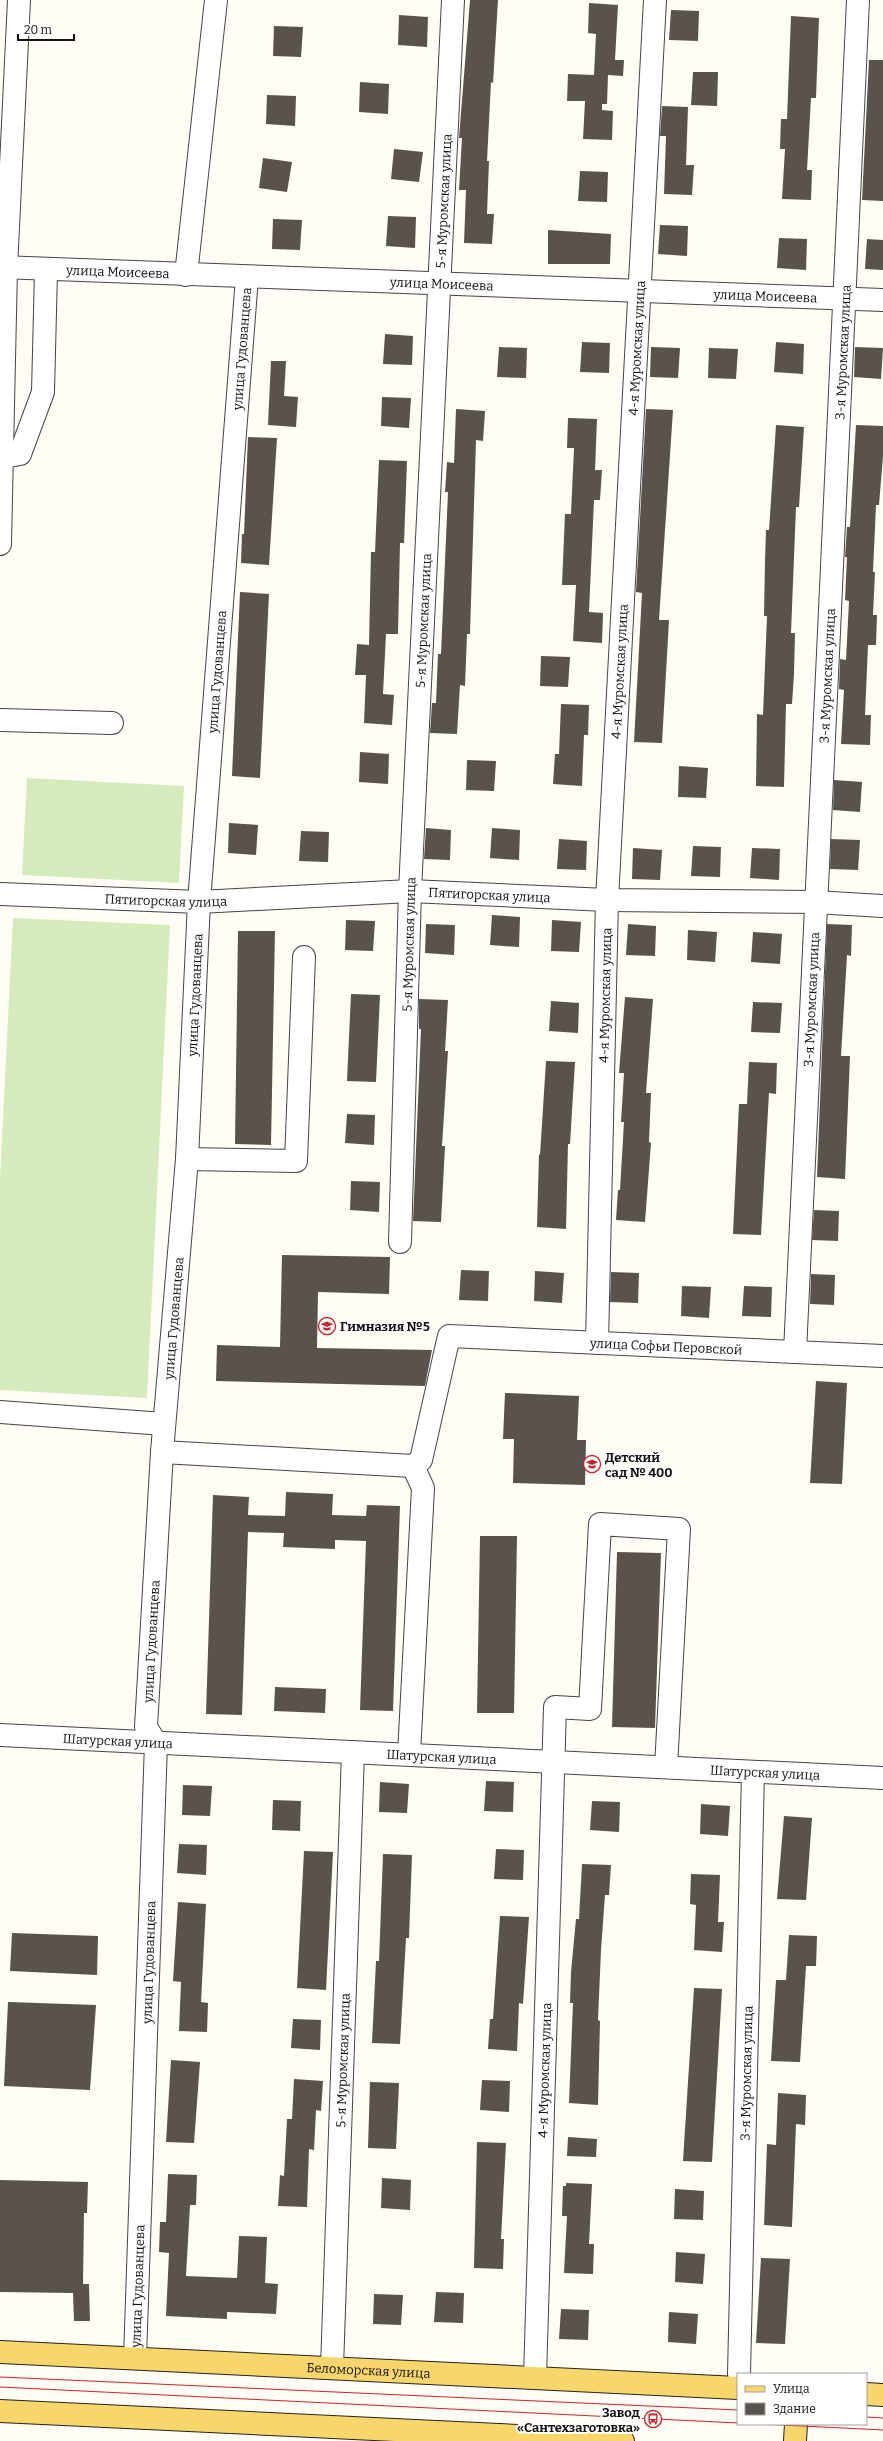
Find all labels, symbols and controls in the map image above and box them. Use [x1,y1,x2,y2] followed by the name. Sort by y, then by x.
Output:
[18,16,74,42] scale bar
[24,23,53,37] text: 20 m
[433,133,454,269] street label: 5-я Муромская улица
[65,262,170,281] street label: улица Моисеева
[389,274,494,293] street label: улица Моисеева
[625,280,648,416] street label: 4-я Муромская улица
[832,284,853,420] street label: 3-я Муромская улица
[712,286,818,305] street label: улица Моисеева
[229,287,254,412] street label: улица Гудованцева
[412,553,434,688] street label: 5-я Муромская улица
[608,603,630,739] street label: 4-я Муромская улица
[816,608,838,744] street label: 3-я Муромская улица
[204,610,229,735] street label: улица Гудованцева
[399,876,418,1012] street label: 5-я Муромская улица
[428,884,551,905] street label: Пятигорская улица
[104,891,227,910] street label: Пятигорская улица
[596,927,614,1063] street label: 4-я Муромская улица
[800,931,822,1067] street label: 3-я Муромская улица
[184,933,205,1058] street label: улица Гудованцева
[161,1256,186,1381] street label: улица Гудованцева
[317,1316,337,1336] school or university icon: Гимназия №5
[340,1319,430,1334] place label: Гимназия №5
[589,1335,743,1357] street label: улица Софьи Перовской
[605,1450,673,1480] place label: Детский сад № 400
[582,1454,602,1474] school or university icon: Детский сад № 400
[140,1579,162,1704] street label: улица Гудованцева
[62,1731,173,1751] street label: Шатурская улица
[386,1746,497,1767] street label: Шатурская улица
[710,1762,820,1782] street label: Шатурская улица
[139,1900,158,2025] street label: улица Гудованцева
[333,1993,352,2128] street label: 5-я Муромская улица
[535,2002,554,2138] street label: 4-я Муромская улица
[737,2005,755,2141] street label: 3-я Муромская улица
[128,2224,147,2349] street label: улица Гудованцева
[306,2359,431,2380] street label: Беломорская улица
[737,2373,867,2425] legend
[773,2382,810,2396] text: Улица
[773,2402,816,2416] text: Здание
[517,2405,641,2435] place label: Завод «Сантехзаготовка»
[643,2409,663,2429] bus stop icon: Завод «Сантехзаготовка»

